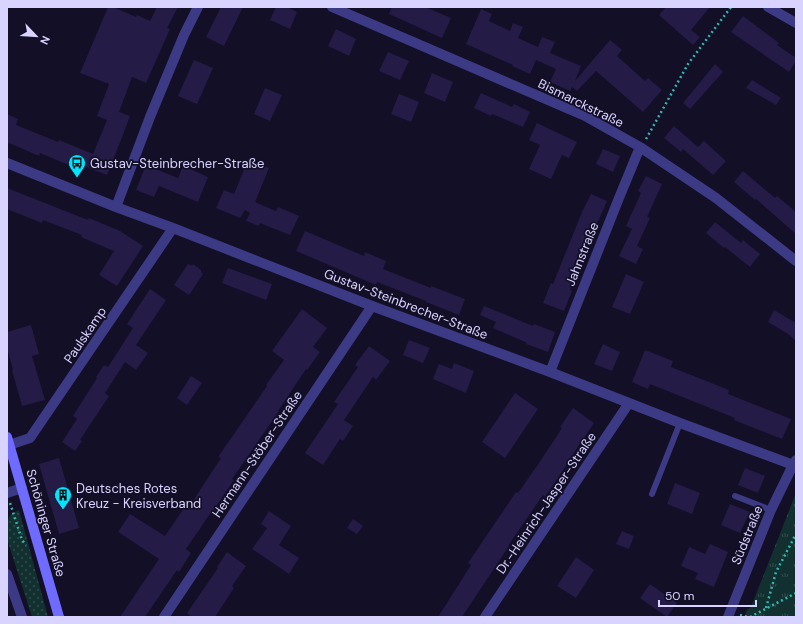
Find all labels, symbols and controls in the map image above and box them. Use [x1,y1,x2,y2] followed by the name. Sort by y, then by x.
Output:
[16,16,56,56] north arrow
[37,34,53,47] text: N
[535,75,627,131] street label: Bismarckstraße
[67,153,87,178] bus stop icon: Gustav-Steinbrecher-Straße
[90,155,264,172] place label: Gustav-Steinbrecher-Straße
[561,220,603,288] street label: Jahnstraße
[322,265,490,343] street label: Gustav-Steinbrecher-Straße
[60,304,110,366] street label: Paulskamp
[208,387,306,521] street label: Hermann-Stöber-Straße
[492,429,600,577] street label: Dr.-Heinrich-Jasper-Straße
[23,467,69,579] street label: Schöninger Straße
[76,480,201,512] place label: Deutsches Rotes Kreuz - Kreisverband
[53,485,73,510] building icon: Deutsches Rotes Kreuz - Kreisverband
[727,503,767,567] street label: Südstraße
[659,582,756,608] scale bar
[665,588,694,604] text: 50 m

